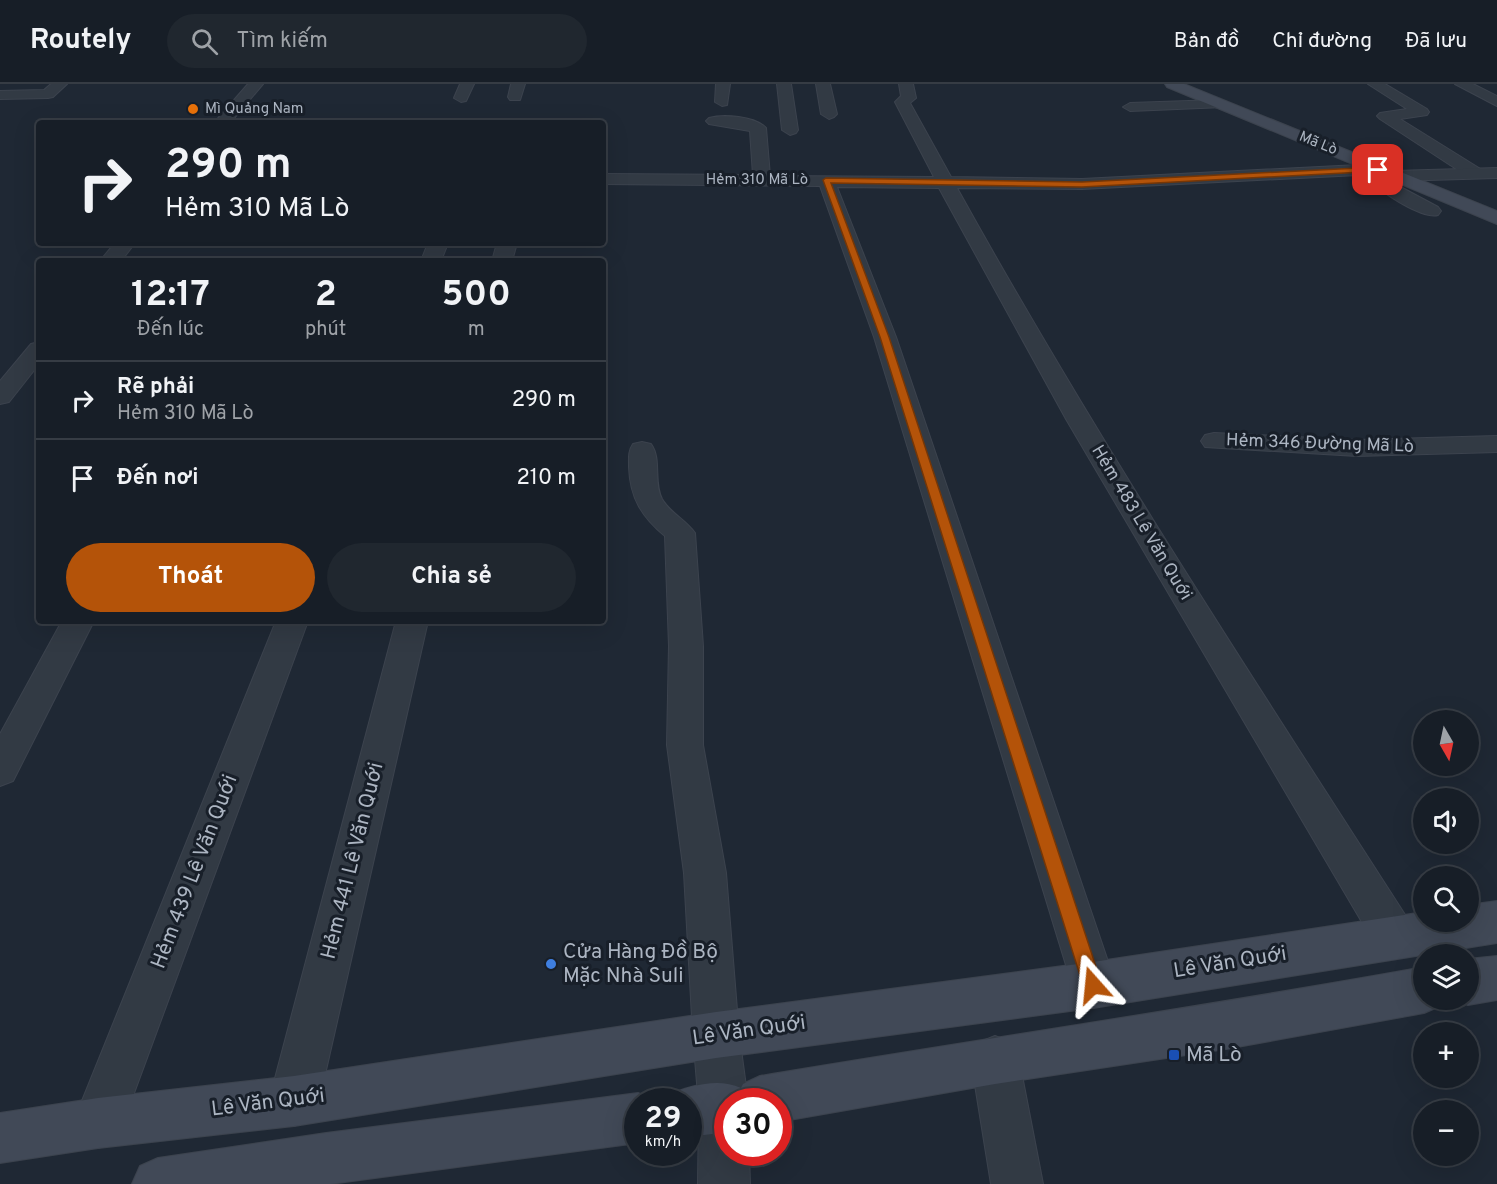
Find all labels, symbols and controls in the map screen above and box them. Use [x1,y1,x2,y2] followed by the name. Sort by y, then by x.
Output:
[167,14,587,68] search box
[30,23,131,59] text: Routely
[188,25,221,58] icon: search
[236,28,328,55] text: Tìm kiếm
[1174,28,1239,55] text: Bản đồ
[1272,28,1372,55] text: Chỉ đường
[1405,28,1467,55] text: Đã lưu
[205,100,304,119] place label: Mì Quảng Nam
[186,102,200,116] marker: Mì Quảng Nam
[1296,128,1340,160] street label: Mã Lò
[165,140,292,193] text: 290 m
[66,144,144,222] icon: right
[1352,144,1403,195] pin
[1361,153,1394,186] icon: arrive
[706,171,808,190] street label: Hẻm 310 Mã Lò
[165,192,350,226] text: Hẻm 310 Mã Lò
[131,273,210,319] text: 12:17
[315,273,337,319] text: 2
[441,273,511,319] text: 500
[137,317,204,343] text: Đến lúc
[305,317,346,343] text: phút
[468,317,485,343] text: m
[117,374,194,401] text: Rẽ phải
[66,384,99,417] icon: right
[512,387,576,414] text: 290 m
[117,401,254,427] text: Hẻm 310 Mã Lò
[1226,429,1414,459] street label: Hẻm 346 Đường Mã Lò
[1086,441,1196,605] street label: Hẻm 483 Lê Văn Quới
[66,462,99,495] icon: arrive
[117,465,198,492] text: Đến nơi
[516,465,576,492] text: 210 m
[66,543,315,612] button: Thoát
[327,543,576,612] button: Chia sẻ
[1413,710,1479,776] north arrow
[1413,710,1479,1166] map controls
[315,760,391,962] street label: Hẻm 441 Lê Văn Quới
[146,771,244,973] street label: Hẻm 439 Lê Văn Quới
[1413,788,1479,854] button: sound
[1413,866,1479,932] button: search
[563,939,718,990] place label: Cửa Hàng Đồ Bộ Mặc Nhà Suli
[1171,941,1289,985] street label: Lê Văn Quới
[1413,944,1479,1010] button: layers
[1061,953,1125,1017] position arrow
[544,957,558,971] marker: Cửa Hàng Đồ Bộ Mặc Nhà Suli
[691,1010,807,1052] street label: Lê Văn Quới
[1413,1022,1479,1088] button: +
[1186,1042,1242,1069] place label: Mã Lò
[1167,1048,1181,1062] marker: Mã Lò
[210,1083,326,1123] street label: Lê Văn Quới
[714,1088,792,1166] speed limit sign: 30
[1413,1100,1479,1166] button: −
[645,1101,681,1138] text: 29
[645,1133,681,1152] text: km/h

